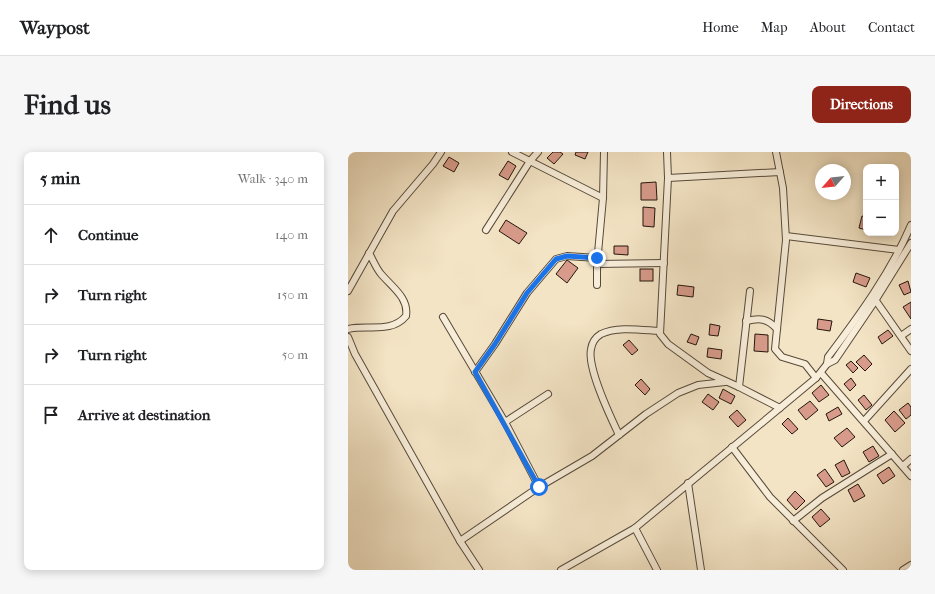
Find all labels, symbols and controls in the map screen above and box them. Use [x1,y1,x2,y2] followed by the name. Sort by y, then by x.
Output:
[20,17,90,39] text: Waypost
[702,19,739,36] text: Home
[761,19,788,36] text: Map
[810,19,846,36] text: About
[868,19,915,36] text: Contact
[812,86,911,123] button: Directions
[24,88,111,121] text: Find us
[815,164,851,200] north arrow
[863,164,899,236] map controls
[863,164,899,200] button: +
[40,168,80,188] text: 5 min
[238,171,308,186] text: Walk · 340 m
[863,200,899,236] button: −
[40,224,62,246] icon: ahead
[78,226,138,244] text: Continue
[275,227,308,242] text: 140 m
[588,249,606,267] route end
[40,284,62,306] icon: right
[78,286,147,304] text: Turn right
[277,287,308,302] text: 150 m
[40,344,62,366] icon: right
[78,346,147,364] text: Turn right
[282,347,308,362] text: 50 m
[40,404,62,426] icon: arrive
[78,406,210,424] text: Arrive at destination
[530,478,548,496] route start

